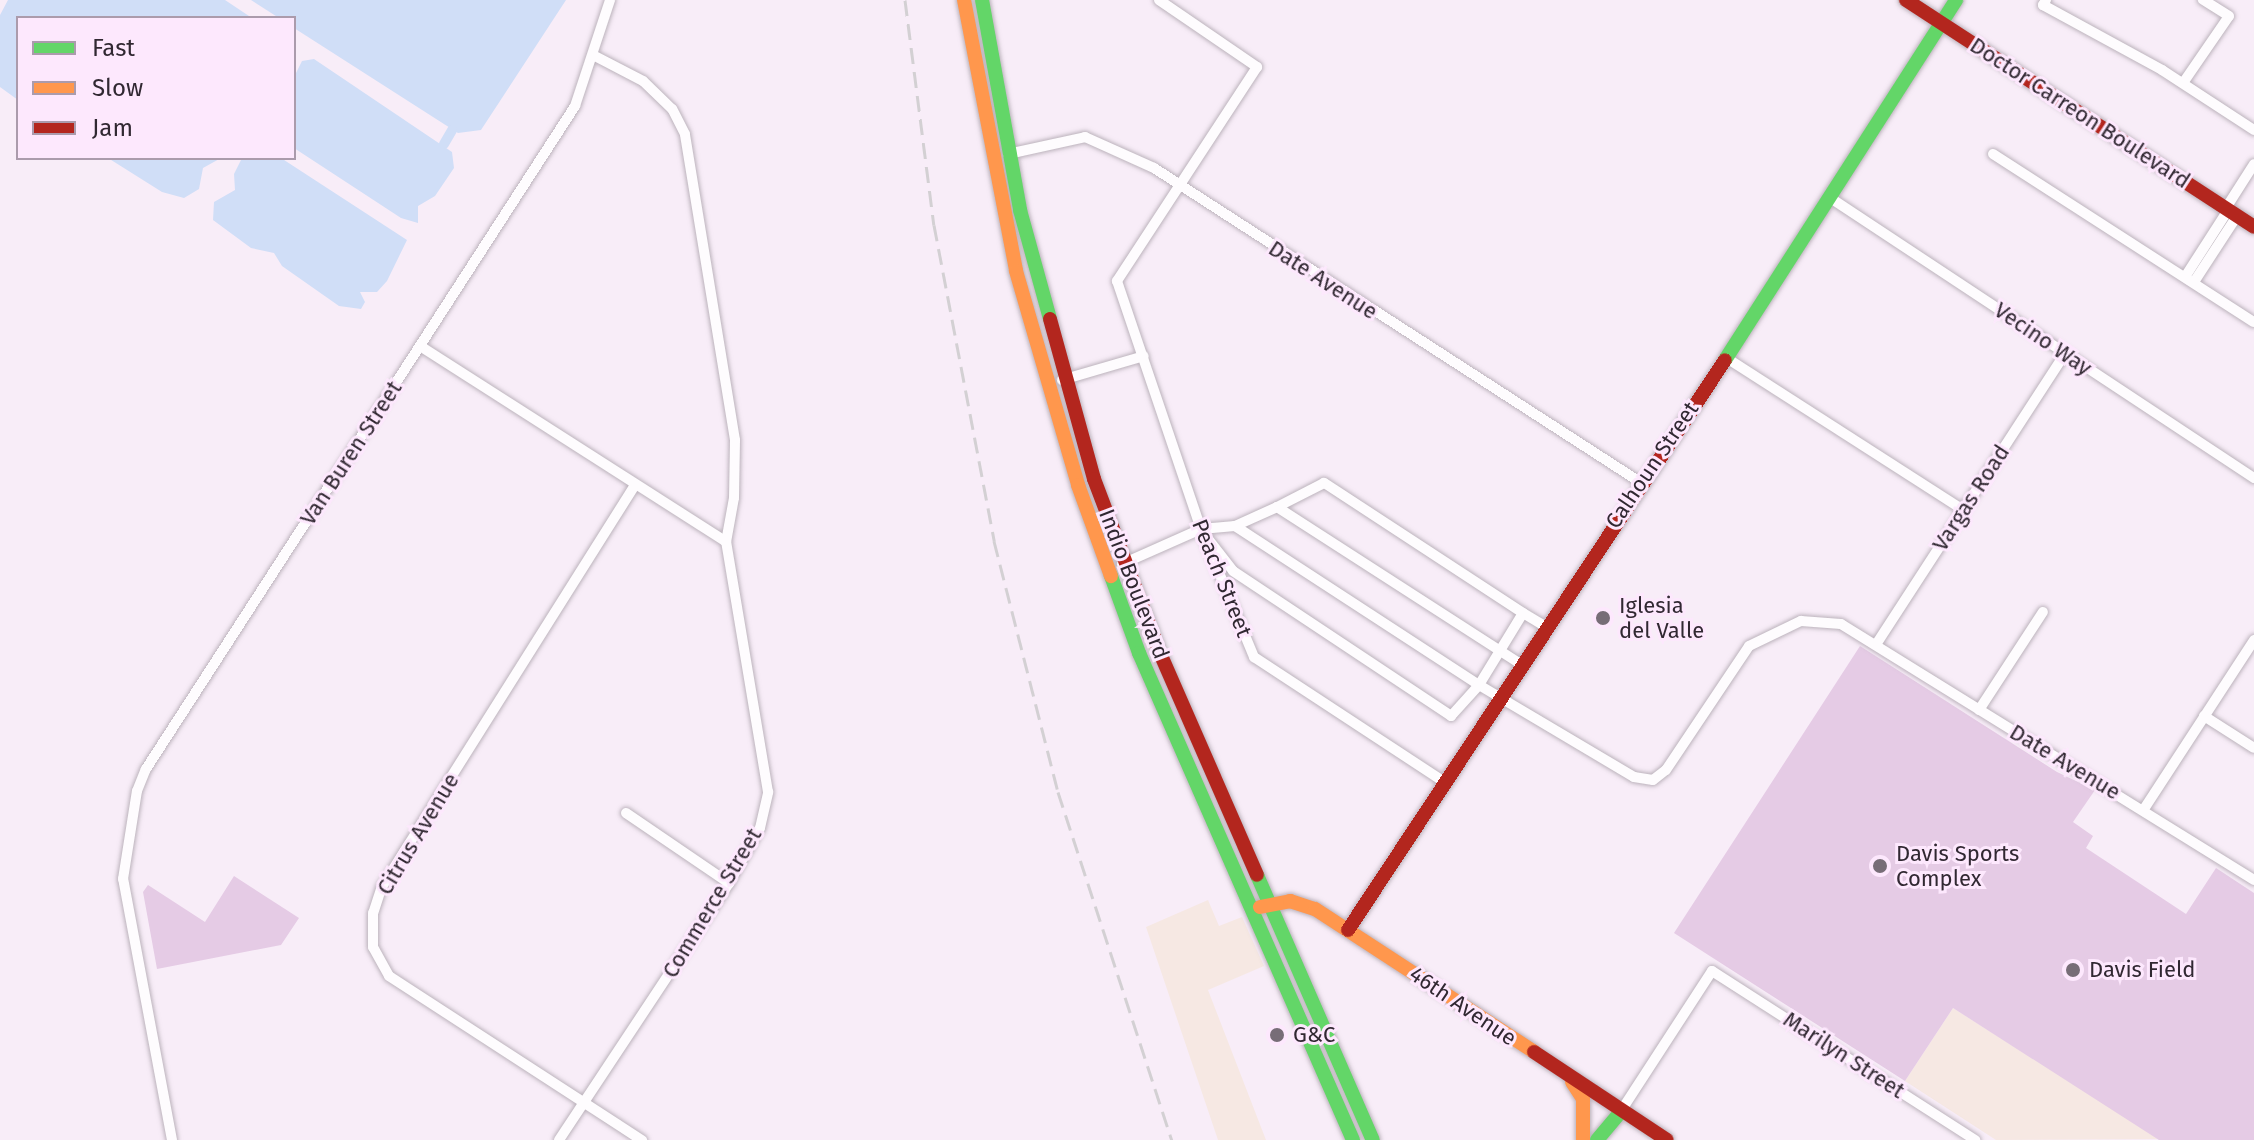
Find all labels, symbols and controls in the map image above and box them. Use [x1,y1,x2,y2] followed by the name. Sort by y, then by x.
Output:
[16,16,296,160] legend
[1965,32,2195,194] street label: Doctor Carreon Boulevard
[92,34,135,62] text: Fast
[92,74,143,102] text: Slow
[92,114,133,142] text: Jam
[1264,235,1382,325] street label: Date Avenue
[1989,297,2097,381] street label: Vecino Way
[295,376,407,530] street label: Van Buren Street
[1600,397,1704,533] street label: Calhoun Street
[1927,440,2015,556] street label: Vargas Road
[1093,505,1175,663] street label: Indio Boulevard
[1186,515,1258,641] street label: Peach Street
[1619,592,1704,644] place label: Iglesia del Valle
[1594,609,1612,627] marker: Iglesia del Valle
[2005,719,2125,805] street label: Date Avenue
[371,769,465,899] street label: Citrus Avenue
[657,823,767,983] street label: Commerce Street
[1896,840,2019,892] place label: Davis Sports Complex
[1871,857,1889,875] marker: Davis Sports Complex
[2089,957,2195,983] place label: Davis Field
[1405,961,1521,1051] street label: 46th Avenue
[2064,961,2082,979] marker: Davis Field
[1778,1006,1910,1104] street label: Marilyn Street
[1293,1022,1335,1048] place label: G&C
[1268,1026,1286,1044] marker: G&C

